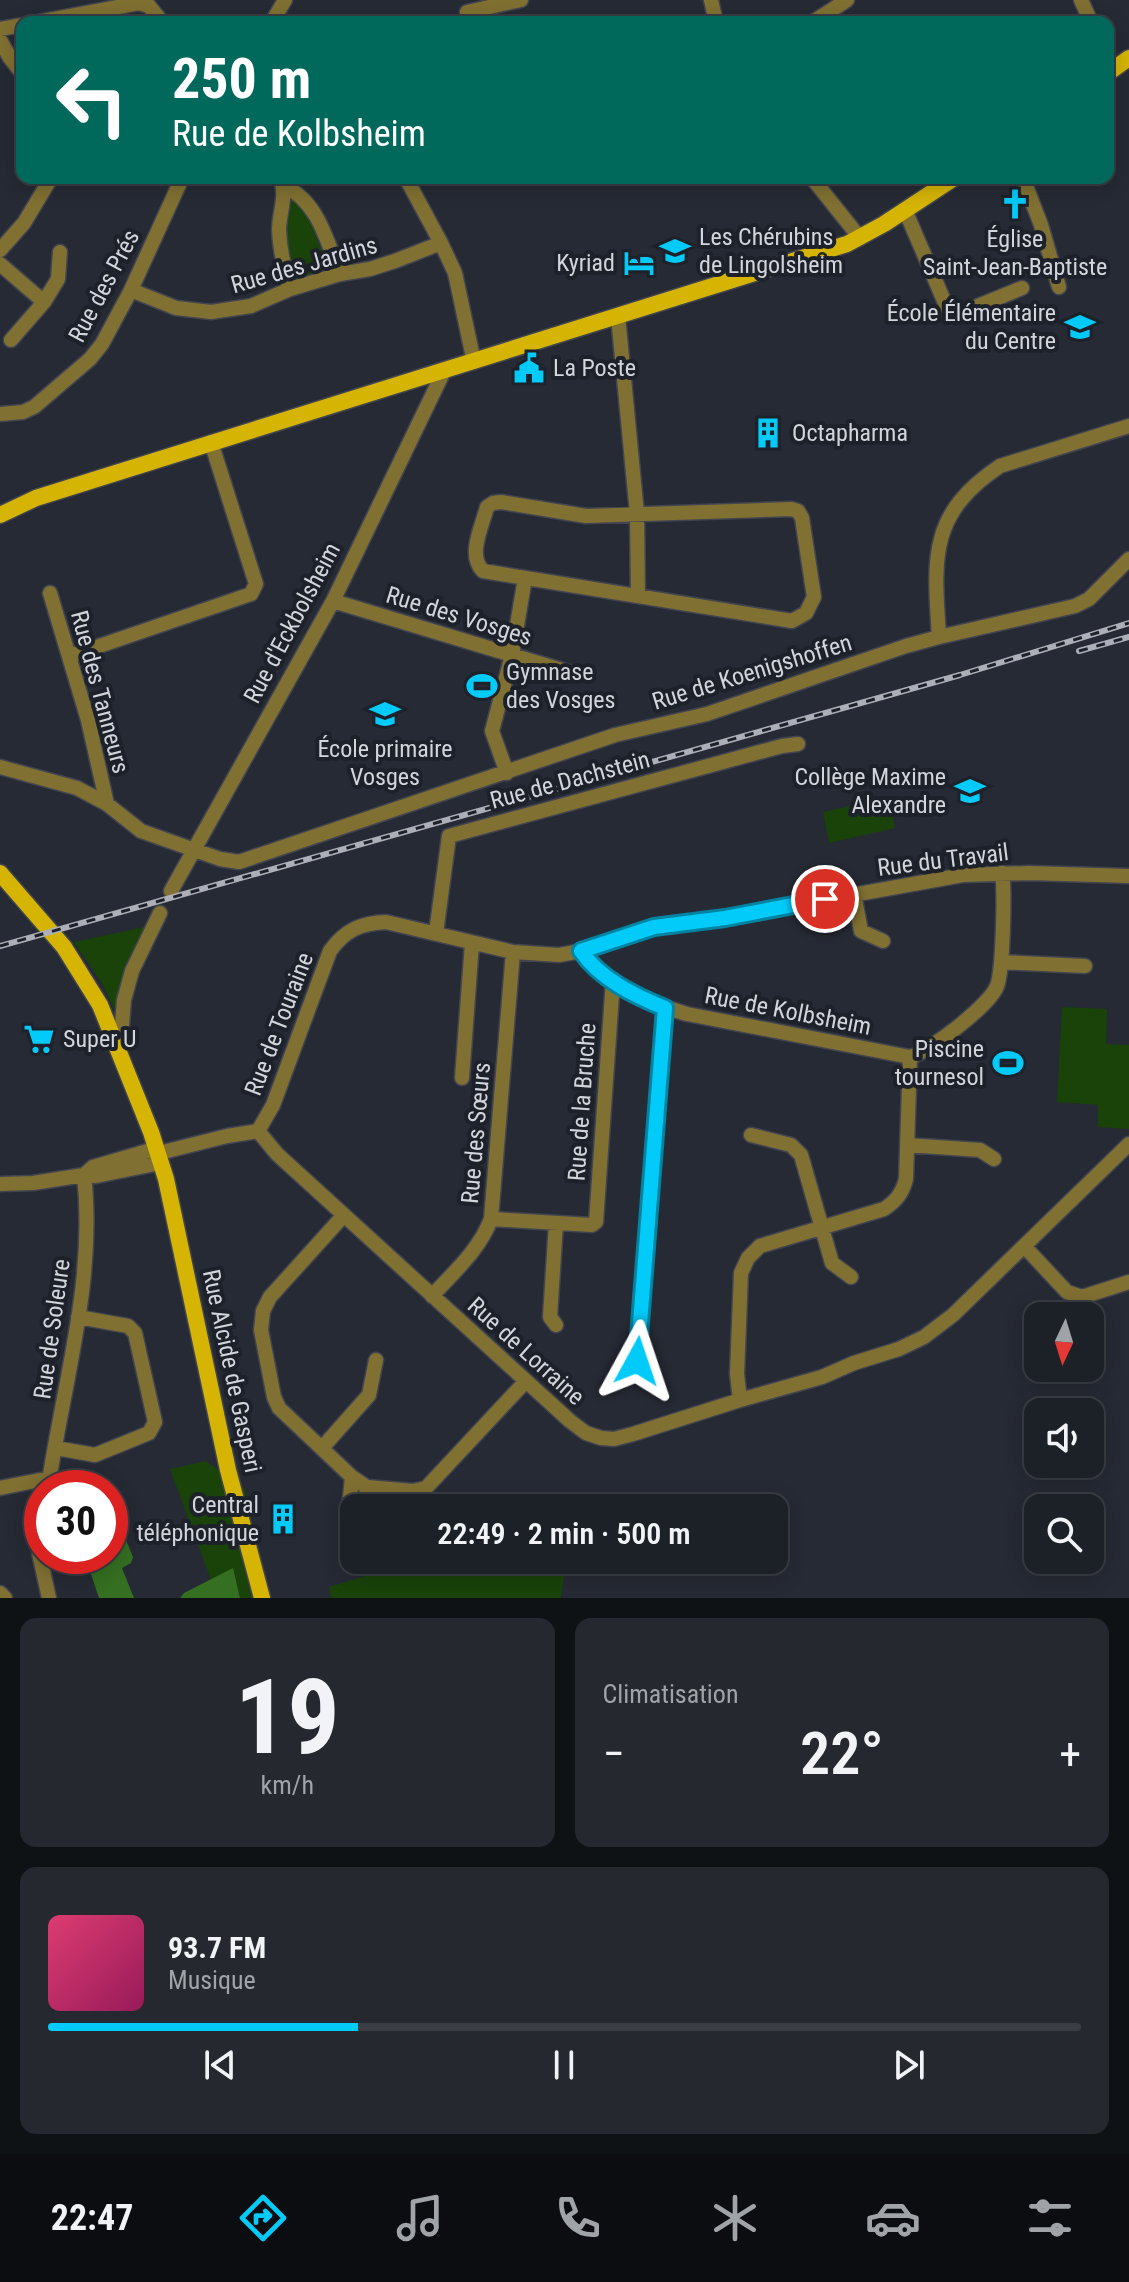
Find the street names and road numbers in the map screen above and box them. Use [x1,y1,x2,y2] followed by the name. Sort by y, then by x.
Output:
[63,225,145,347] street label: Rue des Prés
[228,231,380,299] street label: Rue des Jardins
[238,538,346,708] street label: Rue d'Eckbolsheim
[383,581,535,651] street label: Rue des Vosges
[65,608,135,776] street label: Rue des Tanneurs
[649,628,855,716] street label: Rue de Koenigshoffen
[487,745,653,815] street label: Rue de Dachstein
[876,838,1010,882] street label: Rue du Travail
[239,948,319,1100] street label: Rue de Touraine
[702,981,874,1041] street label: Rue de Kolbsheim
[563,1022,601,1182] street label: Rue de la Bruche
[456,1061,496,1205] street label: Rue des Sœurs
[28,1257,76,1401] street label: Rue de Soleure
[197,1267,267,1475] street label: Rue Alcide de Gasperi
[462,1291,590,1411] street label: Rue de Lorraine

